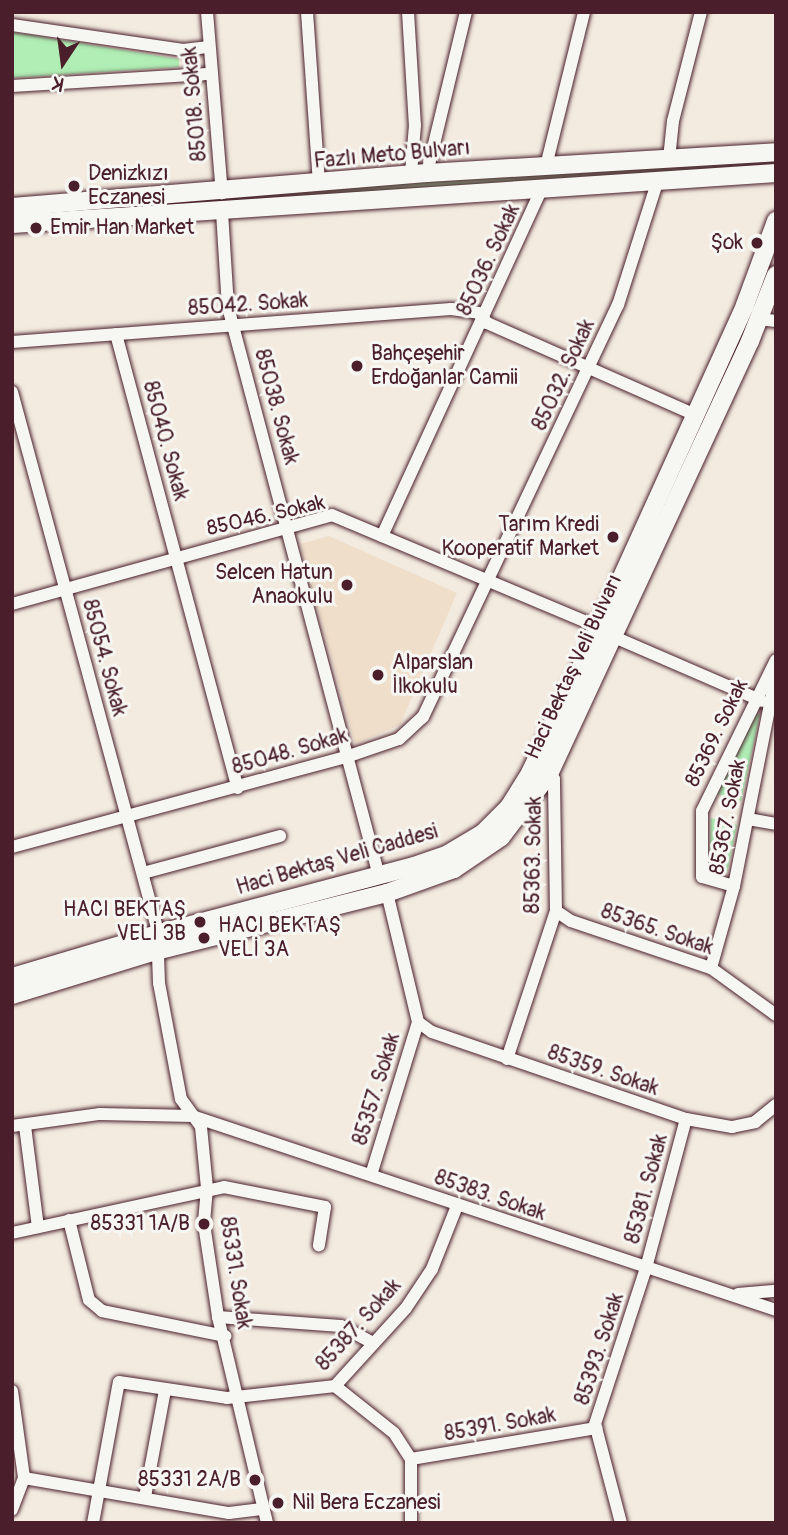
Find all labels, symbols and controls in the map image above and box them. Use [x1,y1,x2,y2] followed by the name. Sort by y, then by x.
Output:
[28,28,98,98] north arrow
[177,46,213,162] street label: 85018. Sokak
[50,70,67,96] text: K
[313,136,471,174] street label: Fazlı Meto Bulvarı
[88,161,169,211] place label: Denizkızı Eczanesi
[66,178,82,194] marker: Denizkızı Eczanesi
[452,200,526,320] street label: 85036. Sokak
[50,215,194,241] place label: Emir Han Market
[28,220,44,236] marker: Emir Han Market
[711,230,743,256] place label: Şok
[749,235,765,251] marker: Şok
[187,288,309,322] street label: 85042. Sokak
[527,315,601,435] street label: 85032. Sokak
[371,341,518,391] place label: Bahçeşehir Erdoğanlar Camii
[248,346,304,468] street label: 85038. Sokak
[349,358,365,374] marker: Bahçeşehir Erdoğanlar Camii
[137,378,193,504] street label: 85040. Sokak
[204,490,328,542] street label: 85046. Sokak
[441,512,599,562] place label: Tarım Kredi Kooperatif Market
[605,529,621,545] marker: Tarım Kredi Kooperatif Market
[215,560,333,610] place label: Selcen Hatun Anaokulu
[520,570,628,764] street label: Haci Bektaş Veli Bulvarı
[339,577,355,593] marker: Selcen Hatun Anaokulu
[76,597,132,719] street label: 85054. Sokak
[392,650,473,700] place label: Alparslan İlkokulu
[370,667,386,683] marker: Alparslan İlkokulu
[680,675,754,791] street label: 85369. Sokak
[229,723,351,781] street label: 85048. Sokak
[704,757,752,877] street label: 85367. Sokak
[520,796,548,914] street label: 85363. Sokak
[233,819,441,901] street label: Haci Bektaş Veli Caddesi
[63,897,186,947] place label: HACI BEKTAŞ VELİ 3B
[597,899,717,961] street label: 85365. Sokak
[218,913,341,963] place label: HACI BEKTAŞ VELİ 3A
[192,914,208,930] marker: HACI BEKTAŞ VELİ 3B
[196,930,212,946] marker: HACI BEKTAŞ VELİ 3A
[348,1030,406,1148] street label: 85357. Sokak
[544,1040,662,1102] street label: 85359. Sokak
[620,1131,674,1247] street label: 85381. Sokak
[431,1165,549,1227] street label: 85383. Sokak
[91,1211,190,1237] place label: 85331 1A/B
[214,1215,256,1331] street label: 85331. Sokak
[196,1216,212,1232] marker: 85331 1A/B
[311,1274,407,1376] street label: 85387. Sokak
[570,1290,630,1408] street label: 85393. Sokak
[442,1403,558,1447] street label: 85391. Sokak
[138,1467,241,1493] place label: 85331 2A/B
[247,1472,263,1488] marker: 85331 2A/B
[292,1490,441,1516] place label: Nil Bera Eczanesi
[270,1495,286,1511] marker: Nil Bera Eczanesi

